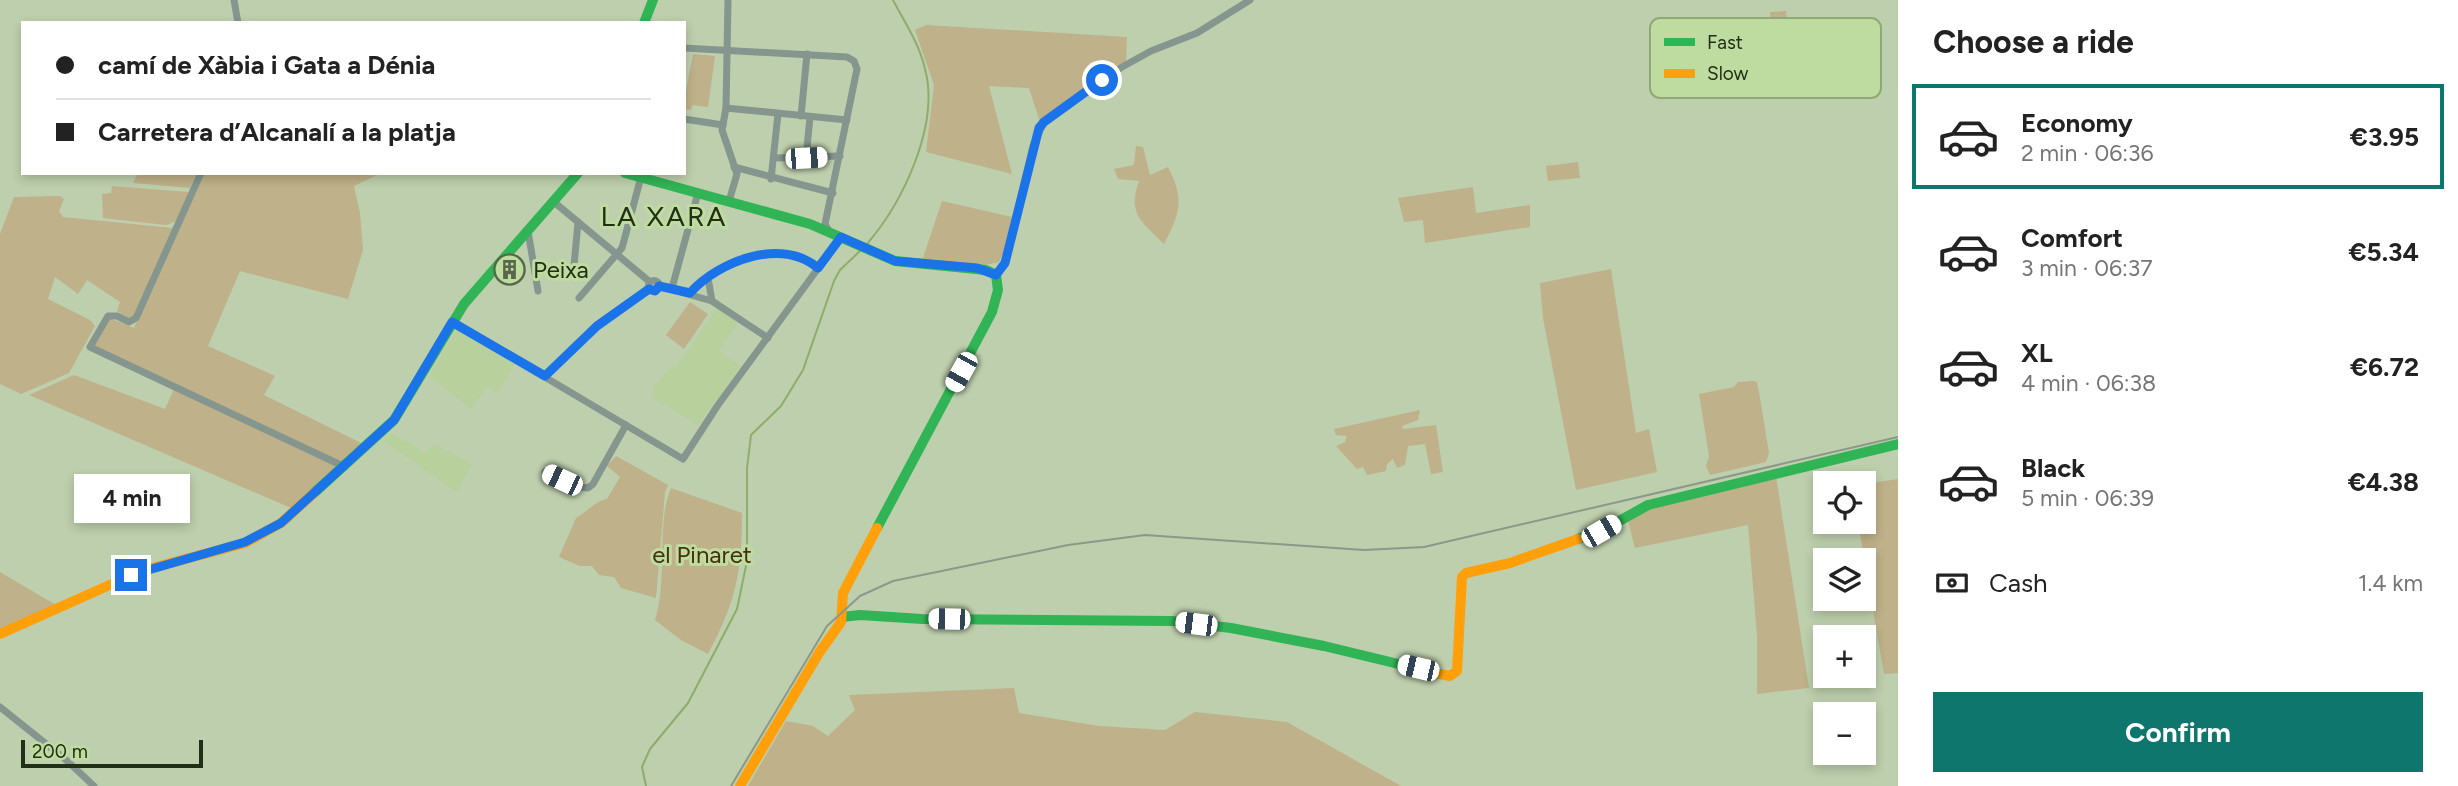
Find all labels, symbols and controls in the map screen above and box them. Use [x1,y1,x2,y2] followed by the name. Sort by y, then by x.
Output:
[1650,18,1881,98] legend
[1933,23,2134,61] text: Choose a ride
[1707,31,1743,54] text: Fast
[98,49,435,81] text: camí de Xàbia i Gata a Dénia
[1707,62,1749,85] text: Slow
[1086,64,1118,96] route start
[1937,105,2000,168] icon: car
[2021,107,2133,139] text: Economy
[98,116,456,148] text: Carretera d’Alcanalí a la platja
[2350,121,2419,153] text: €3.95
[2021,139,2154,167] text: 2 min · 06:36
[785,146,828,170] car
[600,199,728,233] district label: LA XARA
[1937,220,2000,283] icon: car
[2021,222,2123,254] text: Comfort
[2348,236,2419,268] text: €5.34
[493,252,527,286] building icon: Peixa
[2021,254,2153,282] text: 3 min · 06:37
[533,255,589,284] place label: Peixa
[1937,335,2000,398] icon: car
[2021,337,2053,369] text: XL
[942,349,981,395] car
[2350,351,2419,383] text: €6.72
[2021,369,2156,397] text: 4 min · 06:38
[1937,450,2000,513] icon: car
[2021,452,2085,484] text: Black
[539,462,586,498] car
[2348,466,2419,498] text: €4.38
[1813,471,1876,765] map controls
[1813,471,1876,534] button: locate
[73,474,189,522] callout: 4 min
[102,484,162,512] text: 4 min
[2021,484,2154,512] text: 5 min · 06:39
[1578,511,1625,551] car
[652,540,752,569] park label: el Pinaret
[1813,548,1876,611] button: layers
[115,559,147,591] route end
[1933,564,1971,602] icon: cash
[1989,567,2048,599] text: Cash
[2358,569,2423,597] text: 1.4 km
[928,608,971,630] car
[1174,611,1219,637] car
[1813,625,1876,688] button: +
[1396,653,1441,683] car
[1933,692,2423,772] button: Confirm
[1813,702,1876,765] button: −
[21,737,203,769] scale bar
[32,740,88,763] text: 200 m

